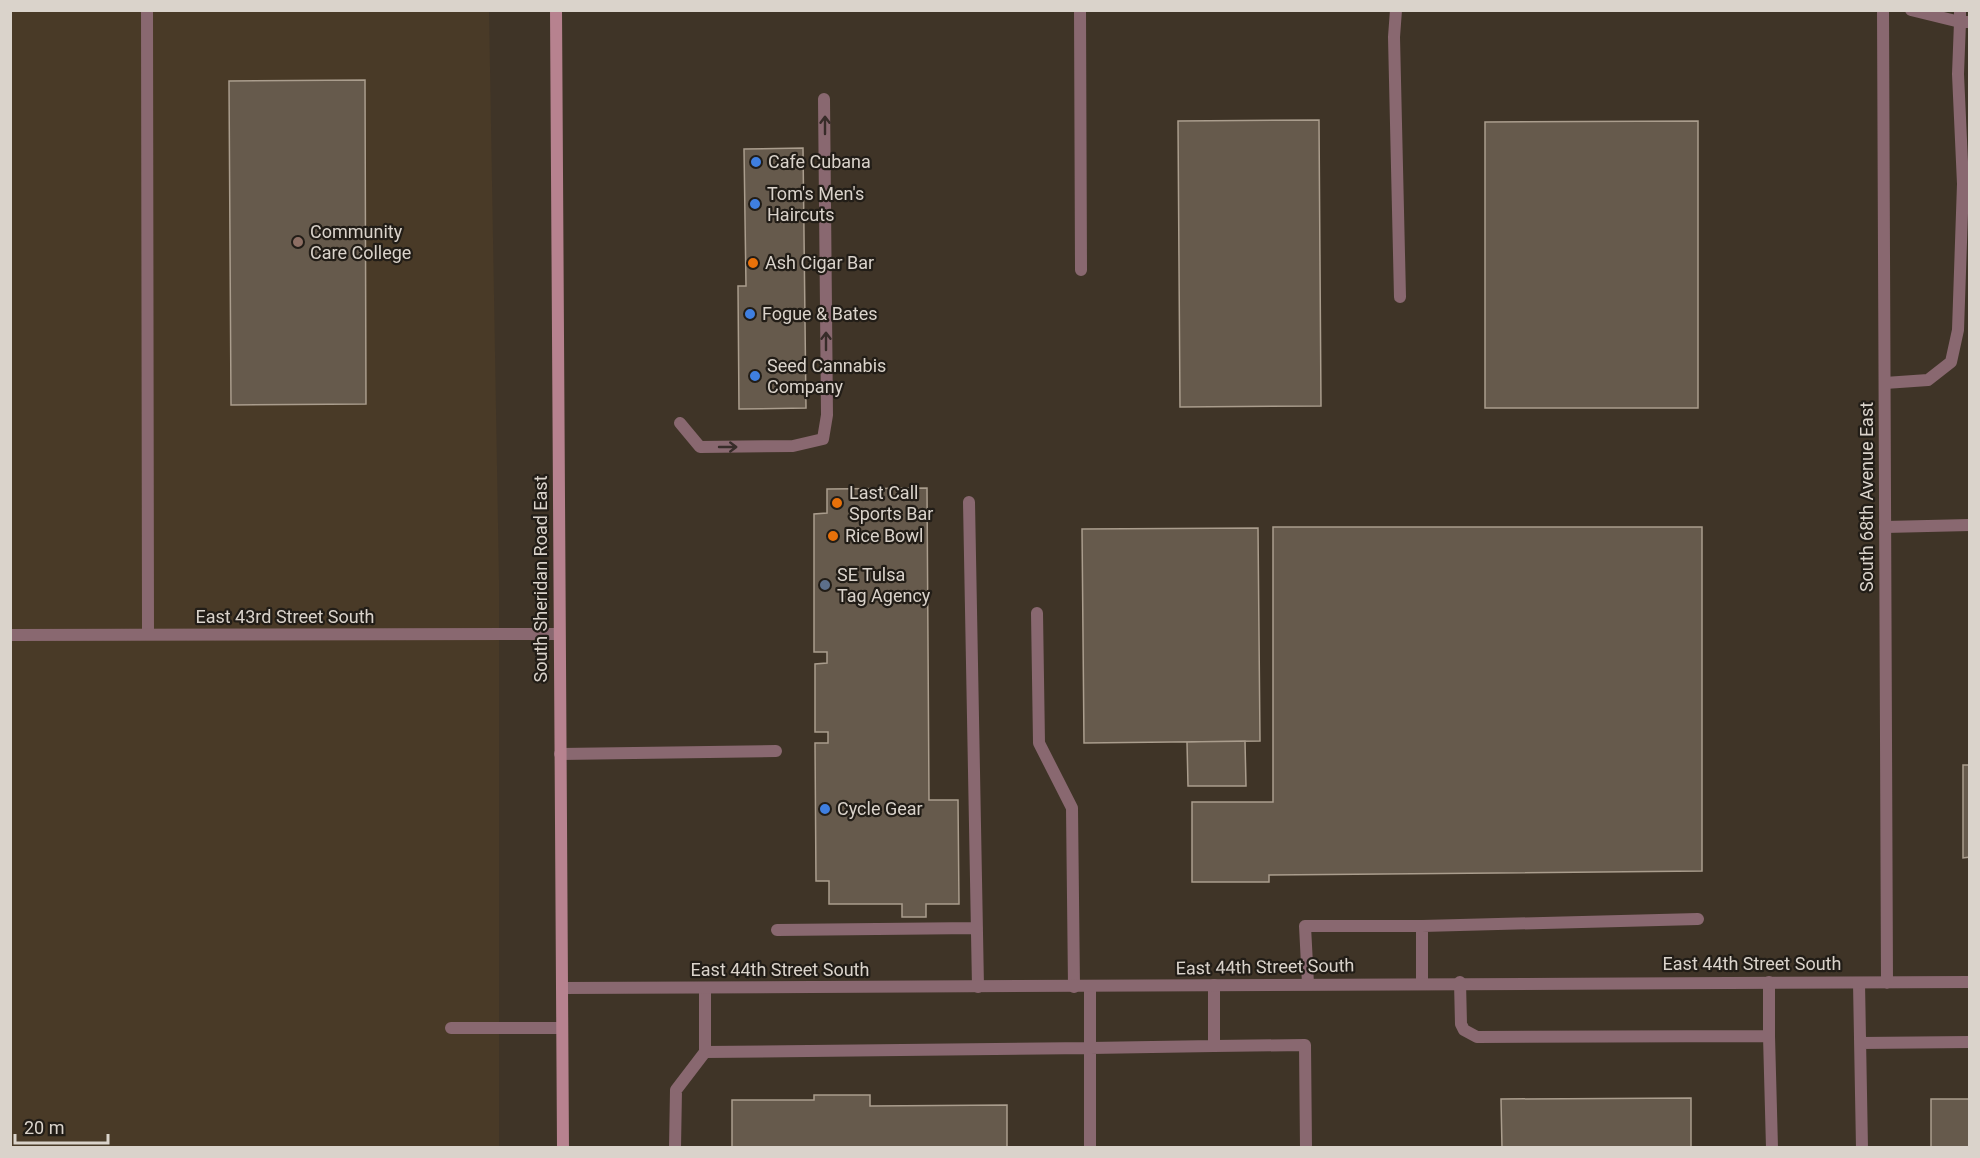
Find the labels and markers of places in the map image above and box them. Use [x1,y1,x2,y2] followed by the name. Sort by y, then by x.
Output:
[768,151,871,172] place label: Cafe Cubana
[749,155,763,169] marker: Cafe Cubana
[767,183,864,225] place label: Tom's Men's Haircuts
[748,197,762,211] marker: Tom's Men's Haircuts
[310,221,411,263] place label: Community Care College
[291,235,305,249] marker: Community Care College
[765,252,874,273] place label: Ash Cigar Bar
[746,256,760,270] marker: Ash Cigar Bar
[762,303,877,324] place label: Fogue & Bates
[743,307,757,321] marker: Fogue & Bates
[767,355,886,397] place label: Seed Cannabis Company
[748,369,762,383] marker: Seed Cannabis Company
[849,482,933,524] place label: Last Call Sports Bar
[830,496,844,510] marker: Last Call Sports Bar
[845,525,923,546] place label: Rice Bowl
[826,529,840,543] marker: Rice Bowl
[837,564,931,606] place label: SE Tulsa Tag Agency
[818,578,832,592] marker: SE Tulsa Tag Agency
[837,798,923,819] place label: Cycle Gear
[818,802,832,816] marker: Cycle Gear

